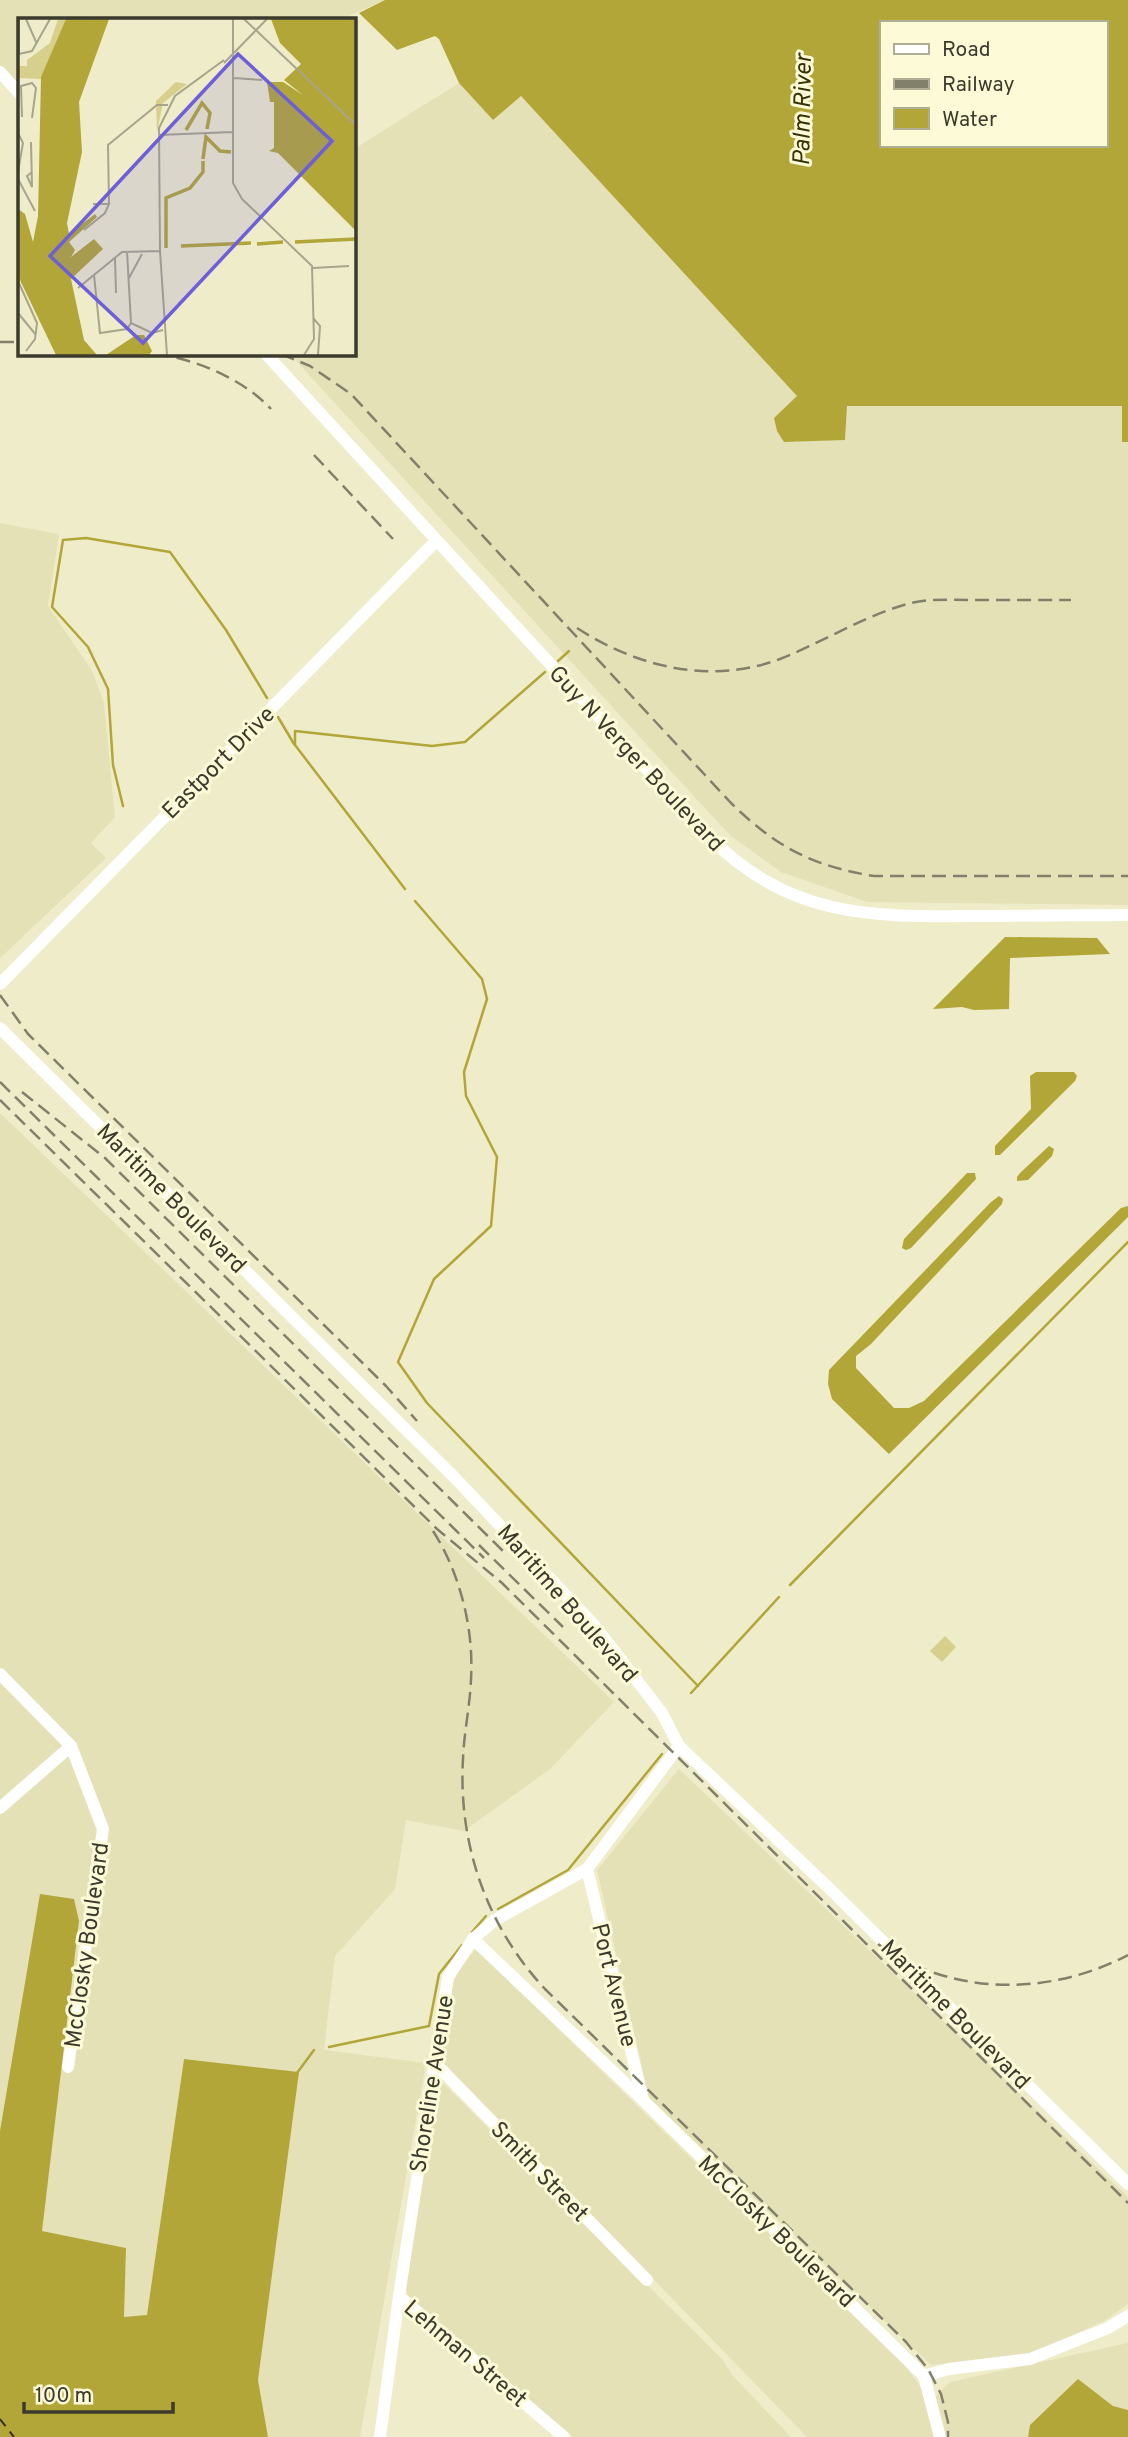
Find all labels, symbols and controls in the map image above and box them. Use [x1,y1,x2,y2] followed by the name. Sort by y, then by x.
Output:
[18,18,355,355] inset map
[880,21,1107,147] legend
[942,37,991,64] text: Road
[788,52,820,166] water label: Palm River
[942,72,1015,99] text: Railway
[942,107,997,134] text: Water
[541,660,729,859] street label: Guy N Verger Boulevard
[157,701,282,826] street label: Eastport Drive
[89,1119,251,1281] street label: Maritime Boulevard
[489,1519,643,1690] street label: Maritime Boulevard
[60,1841,117,2050] street label: McClosky Boulevard
[583,1921,642,2051] street label: Port Avenue
[873,1935,1035,2097] street label: Maritime Boulevard
[405,1994,462,2175] street label: Shoreline Avenue
[483,2116,593,2229] street label: Smith Street
[691,2150,860,2315] street label: McClosky Boulevard
[397,2295,532,2415] street label: Lehman Street
[24,2370,173,2414] scale bar
[35,2383,92,2410] text: 100 m

